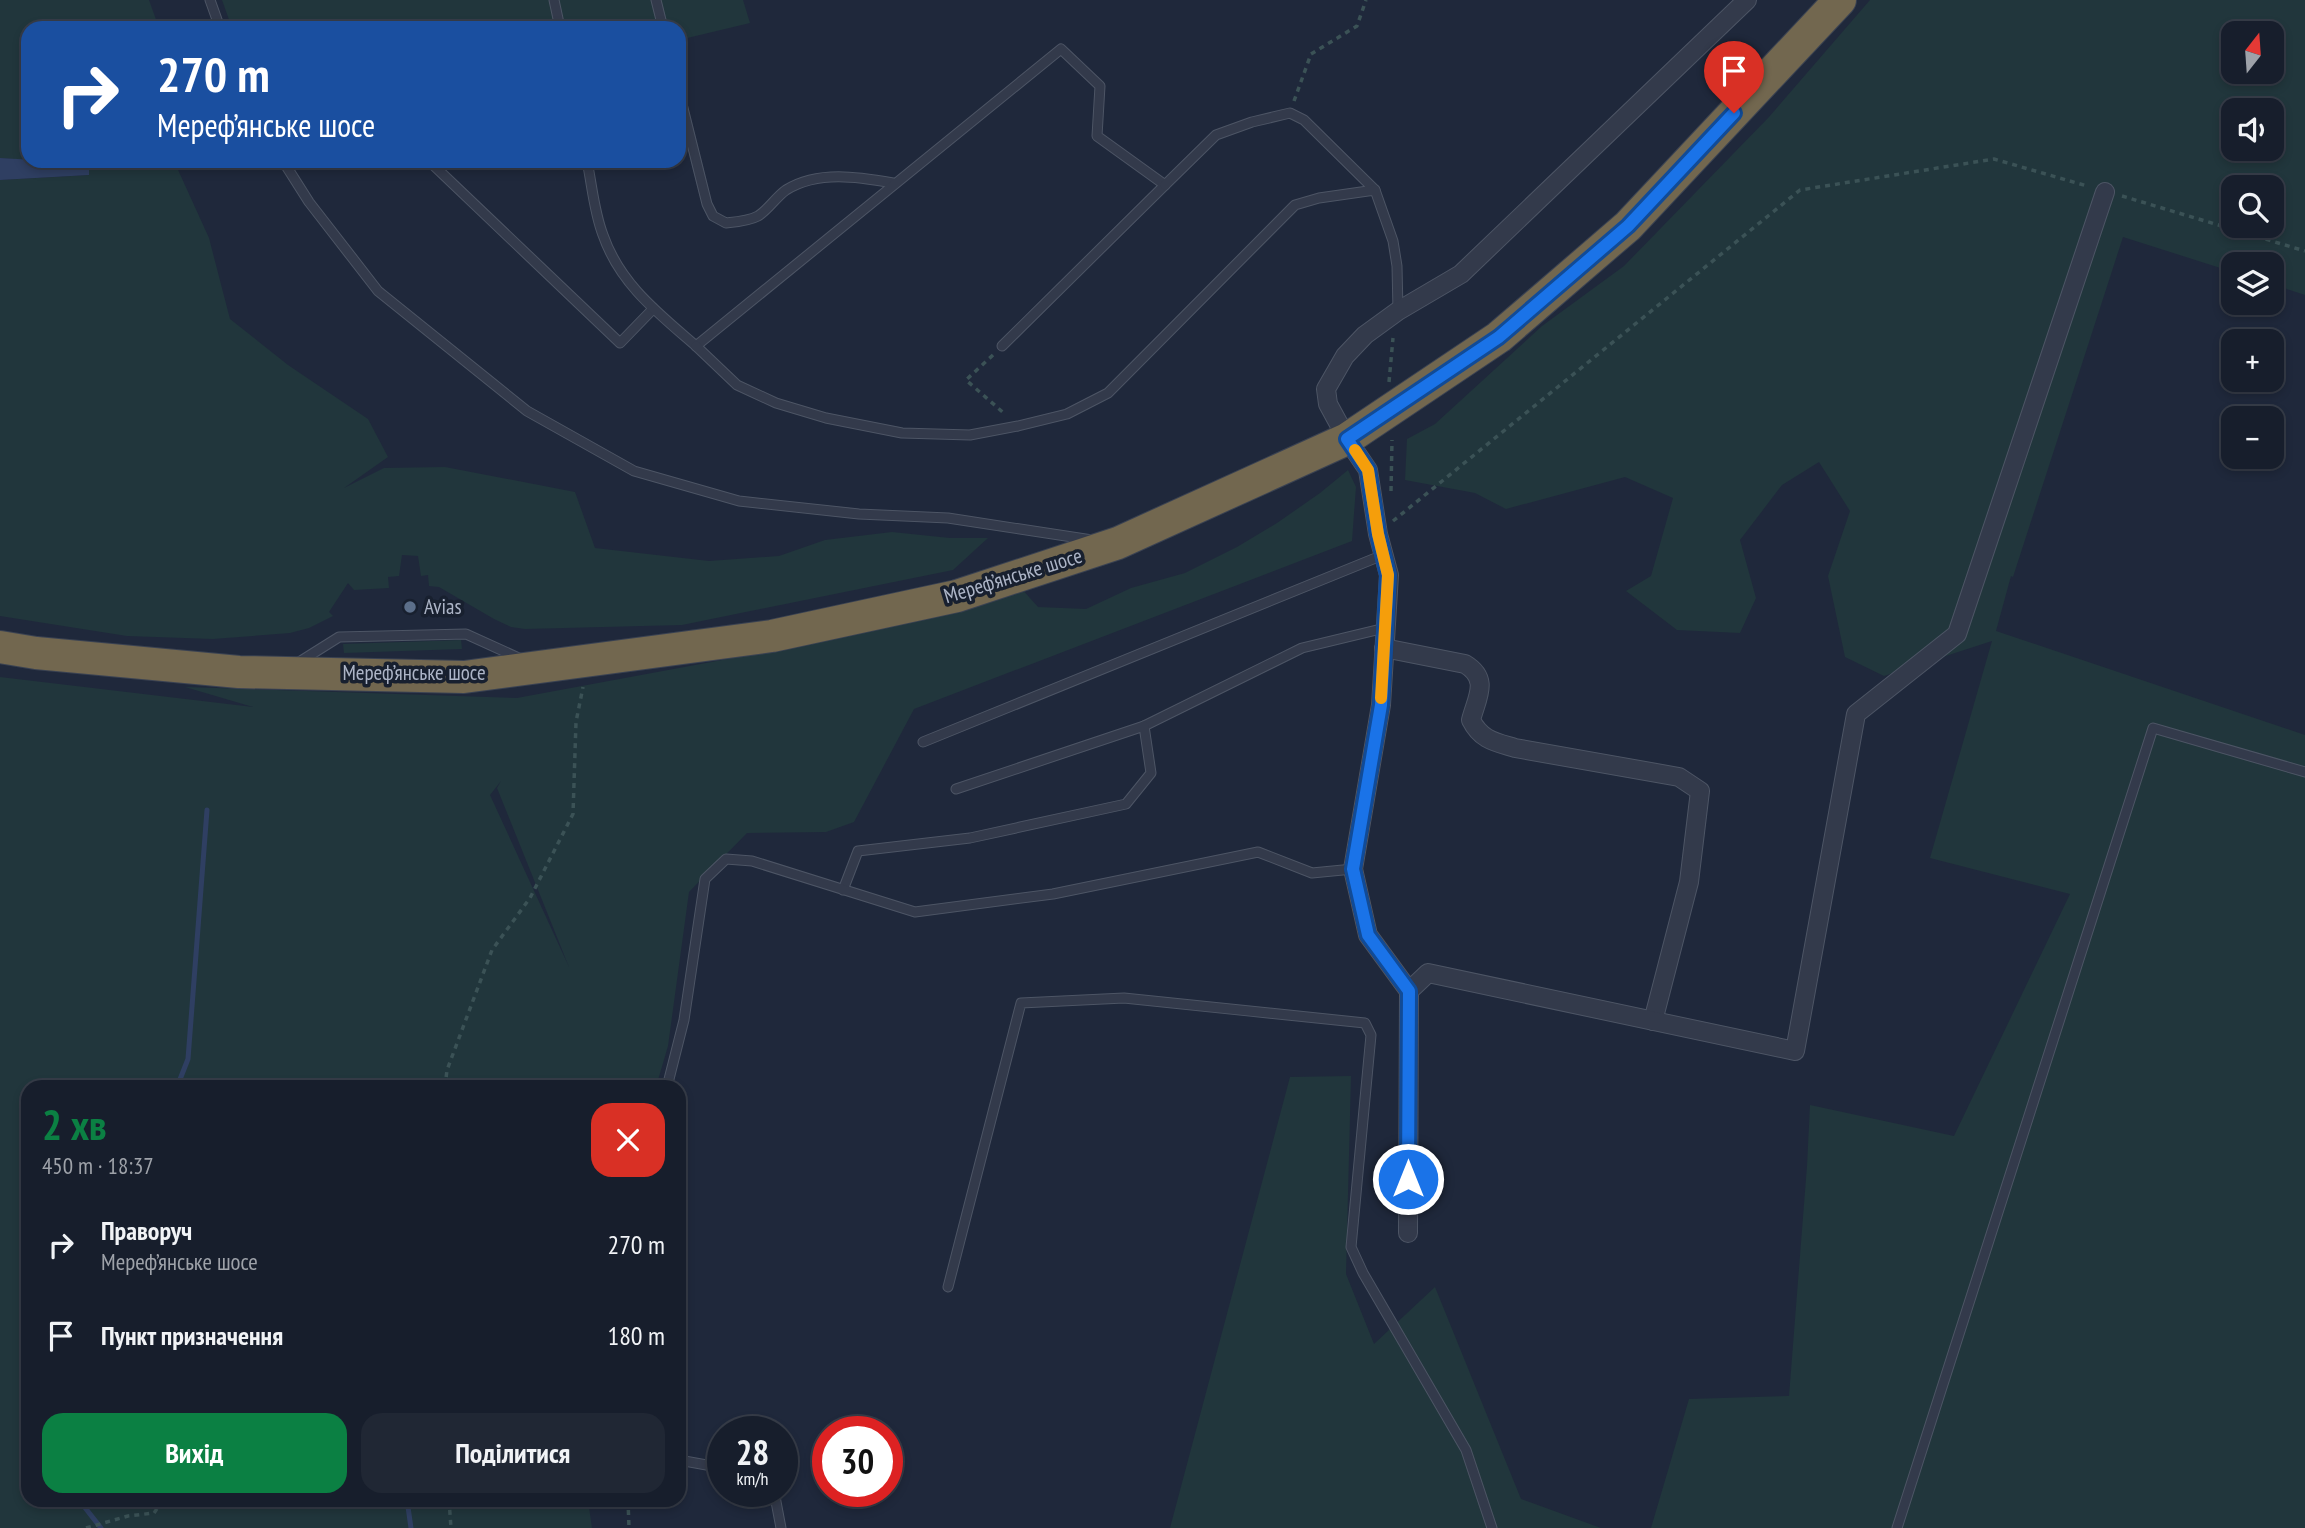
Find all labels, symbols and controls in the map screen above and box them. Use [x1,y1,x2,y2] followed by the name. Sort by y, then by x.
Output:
[2221,21,2284,84] north arrow
[2221,21,2284,469] map controls
[1704,41,1764,113] pin
[157,42,270,106] text: 270 m
[42,49,133,140] icon: right
[1715,52,1753,90] icon: arrive
[2221,98,2284,161] button: sound
[157,104,375,146] text: Мереф’янське шосе
[2221,175,2284,238] button: search
[2221,252,2284,315] button: layers
[2221,329,2284,392] button: +
[2221,406,2284,469] button: −
[940,542,1085,609] street label: Мереф’янське шосе
[424,593,462,620] place label: Avias
[402,599,418,615] marker: Avias
[342,659,486,686] street label: Мереф’янське шосе
[42,1097,107,1152] text: 2 хв
[591,1103,665,1177] button: close
[1371,1142,1445,1216] position arrow
[42,1151,154,1180] text: 450 m · 18:37
[101,1214,192,1247] text: Праворуч
[42,1226,80,1264] icon: right
[607,1228,665,1261] text: 270 m
[101,1247,258,1276] text: Мереф’янське шосе
[42,1317,80,1355] icon: arrive
[101,1319,283,1352] text: Пункт призначення
[607,1319,665,1352] text: 180 m
[42,1413,347,1493] button: Вихід
[361,1413,665,1493] button: Поділитися
[812,1416,903,1507] speed limit sign: 30
[736,1429,769,1475] text: 28
[737,1467,768,1490] text: km/h

